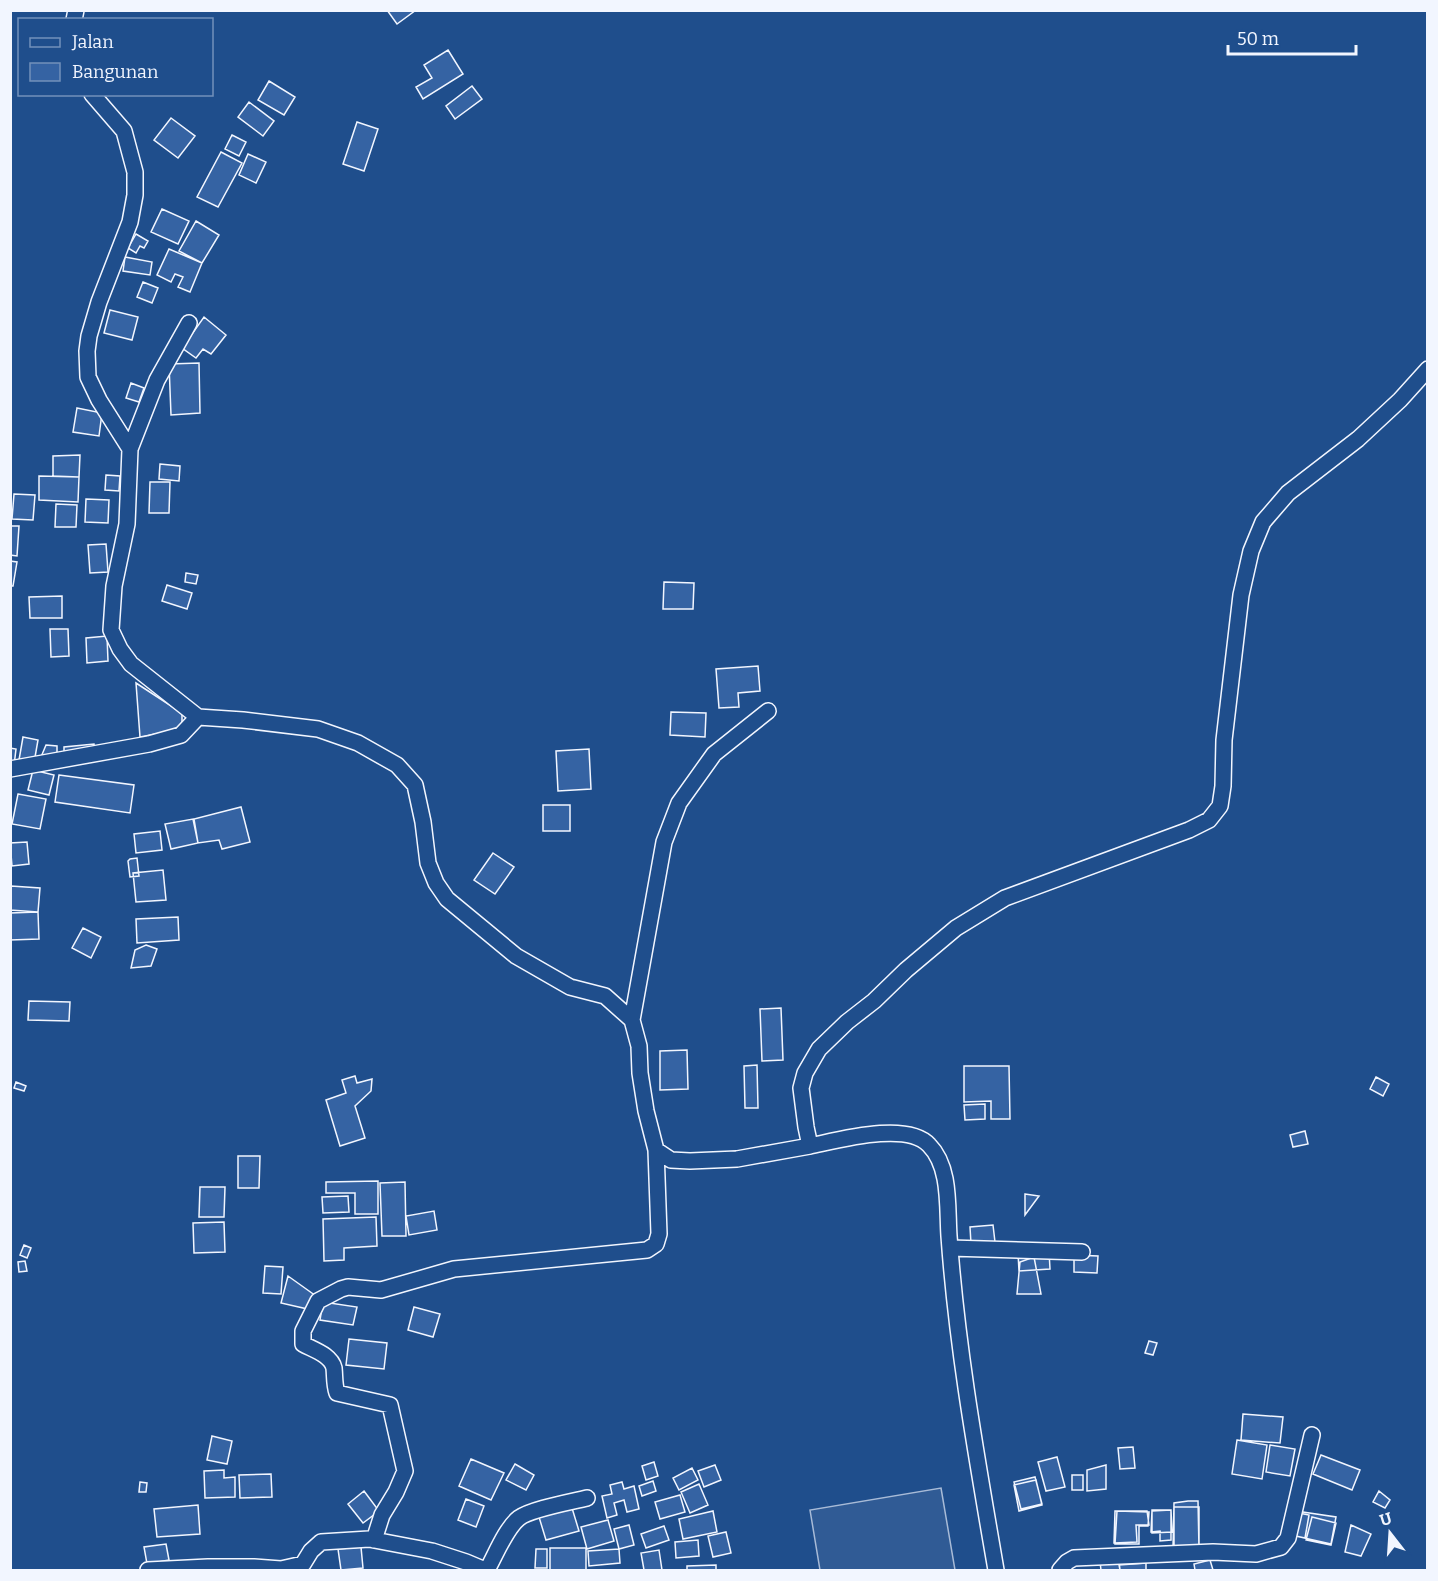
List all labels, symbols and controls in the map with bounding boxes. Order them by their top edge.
legend [18,18,213,96]
scale bar [1228,18,1356,56]
text: 50 m [1237,28,1279,50]
text: Jalan [71,31,114,53]
text: Bangunan [72,61,159,83]
north arrow [1360,1503,1420,1563]
text: U [1377,1508,1394,1530]

